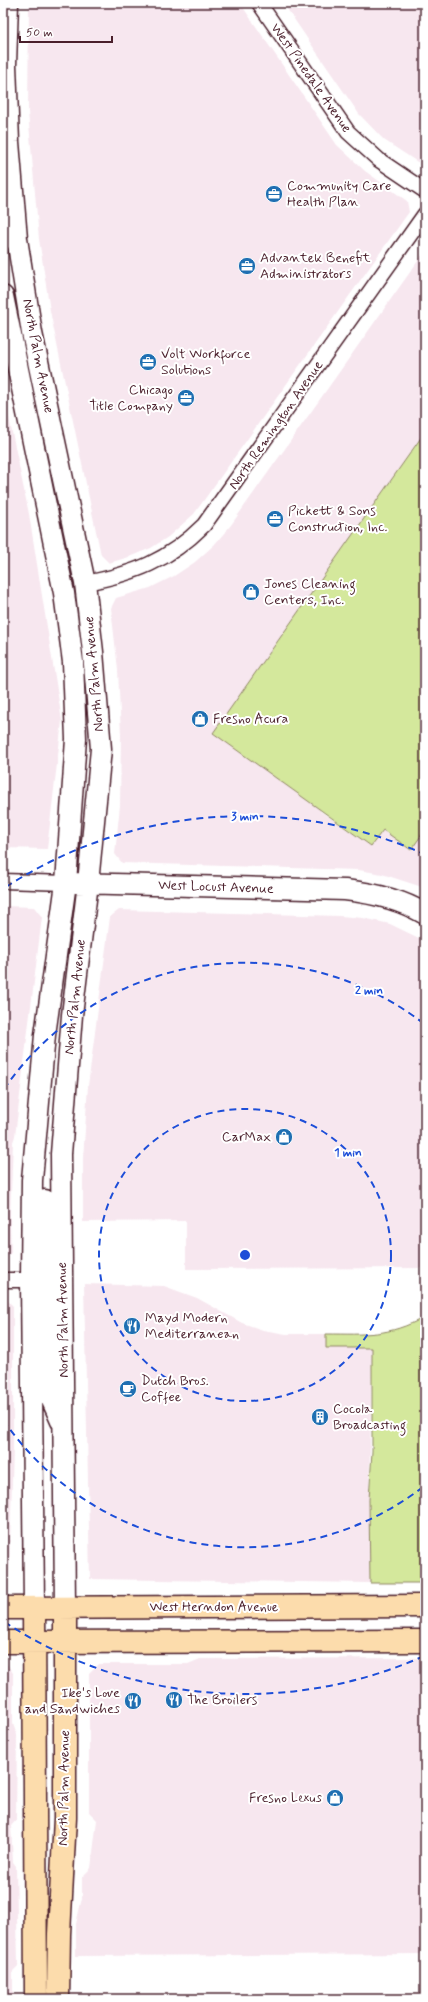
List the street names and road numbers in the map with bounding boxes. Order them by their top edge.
street label: West Pinedale Avenue [266,20,356,136]
street label: North Palm Avenue [18,297,58,415]
street label: North Remington Avenue [225,357,327,493]
street label: North Palm Avenue [80,615,108,733]
street label: West Locust Avenue [158,876,274,898]
street label: North Palm Avenue [60,938,90,1056]
street label: North Palm Avenue [53,1262,73,1378]
street label: West Herndon Avenue [150,1598,279,1616]
street label: North Palm Avenue [54,1730,74,1846]

